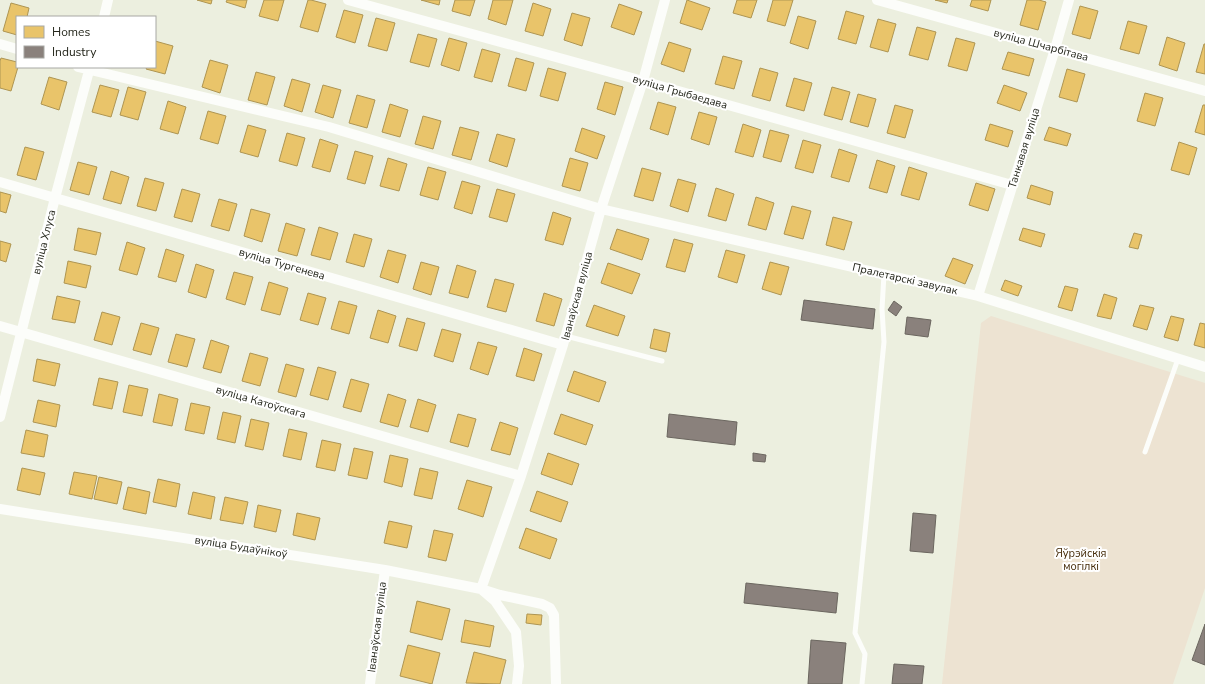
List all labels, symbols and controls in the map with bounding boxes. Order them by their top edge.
legend [16,16,156,68]
text: Homes [52,24,90,40]
street label: вуліца Шчарбітава [992,25,1090,65]
text: Industry [52,44,97,60]
street label: вуліца Грыбаедава [631,71,729,113]
street label: Танкавая вуліца [1005,106,1043,190]
street label: вуліца Хлуса [29,208,59,276]
street label: вуліца Тургенева [237,245,327,283]
street label: Іванаўская вуліца [558,250,596,342]
street label: Пралетарскі завулак [851,260,959,298]
street label: вуліца Катоўскага [214,382,308,422]
street label: вуліца Будаўнікоў [194,532,289,562]
park label: Яўрэйскія могілкі [1055,546,1107,574]
street label: Іванаўская вуліца [364,581,390,673]

